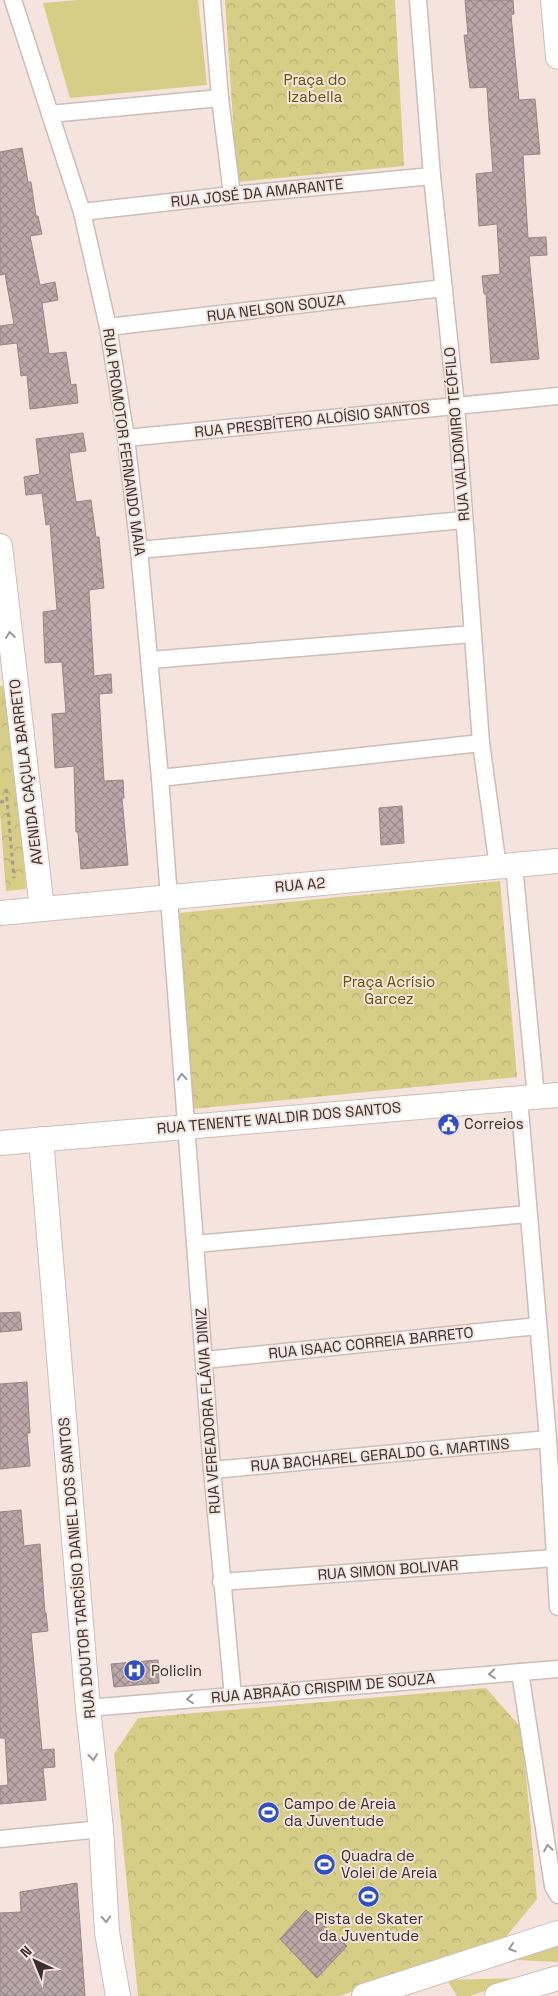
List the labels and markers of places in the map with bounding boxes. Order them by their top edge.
public building icon: Correios [436,1112,460,1136]
place label: Correios [464,1114,524,1133]
hospital icon: Policlin [123,1659,147,1683]
place label: Policlin [151,1661,202,1680]
place label: Campo de Areia da Juventude [284,1794,397,1830]
sports icon: Campo de Areia da Juventude [256,1801,280,1825]
place label: Quadra de Volei de Areia [341,1846,438,1882]
sports icon: Quadra de Volei de Areia [313,1853,337,1877]
sports icon: Pista de Skater da Juventude [357,1884,381,1908]
place label: Pista de Skater da Juventude [315,1909,424,1945]

